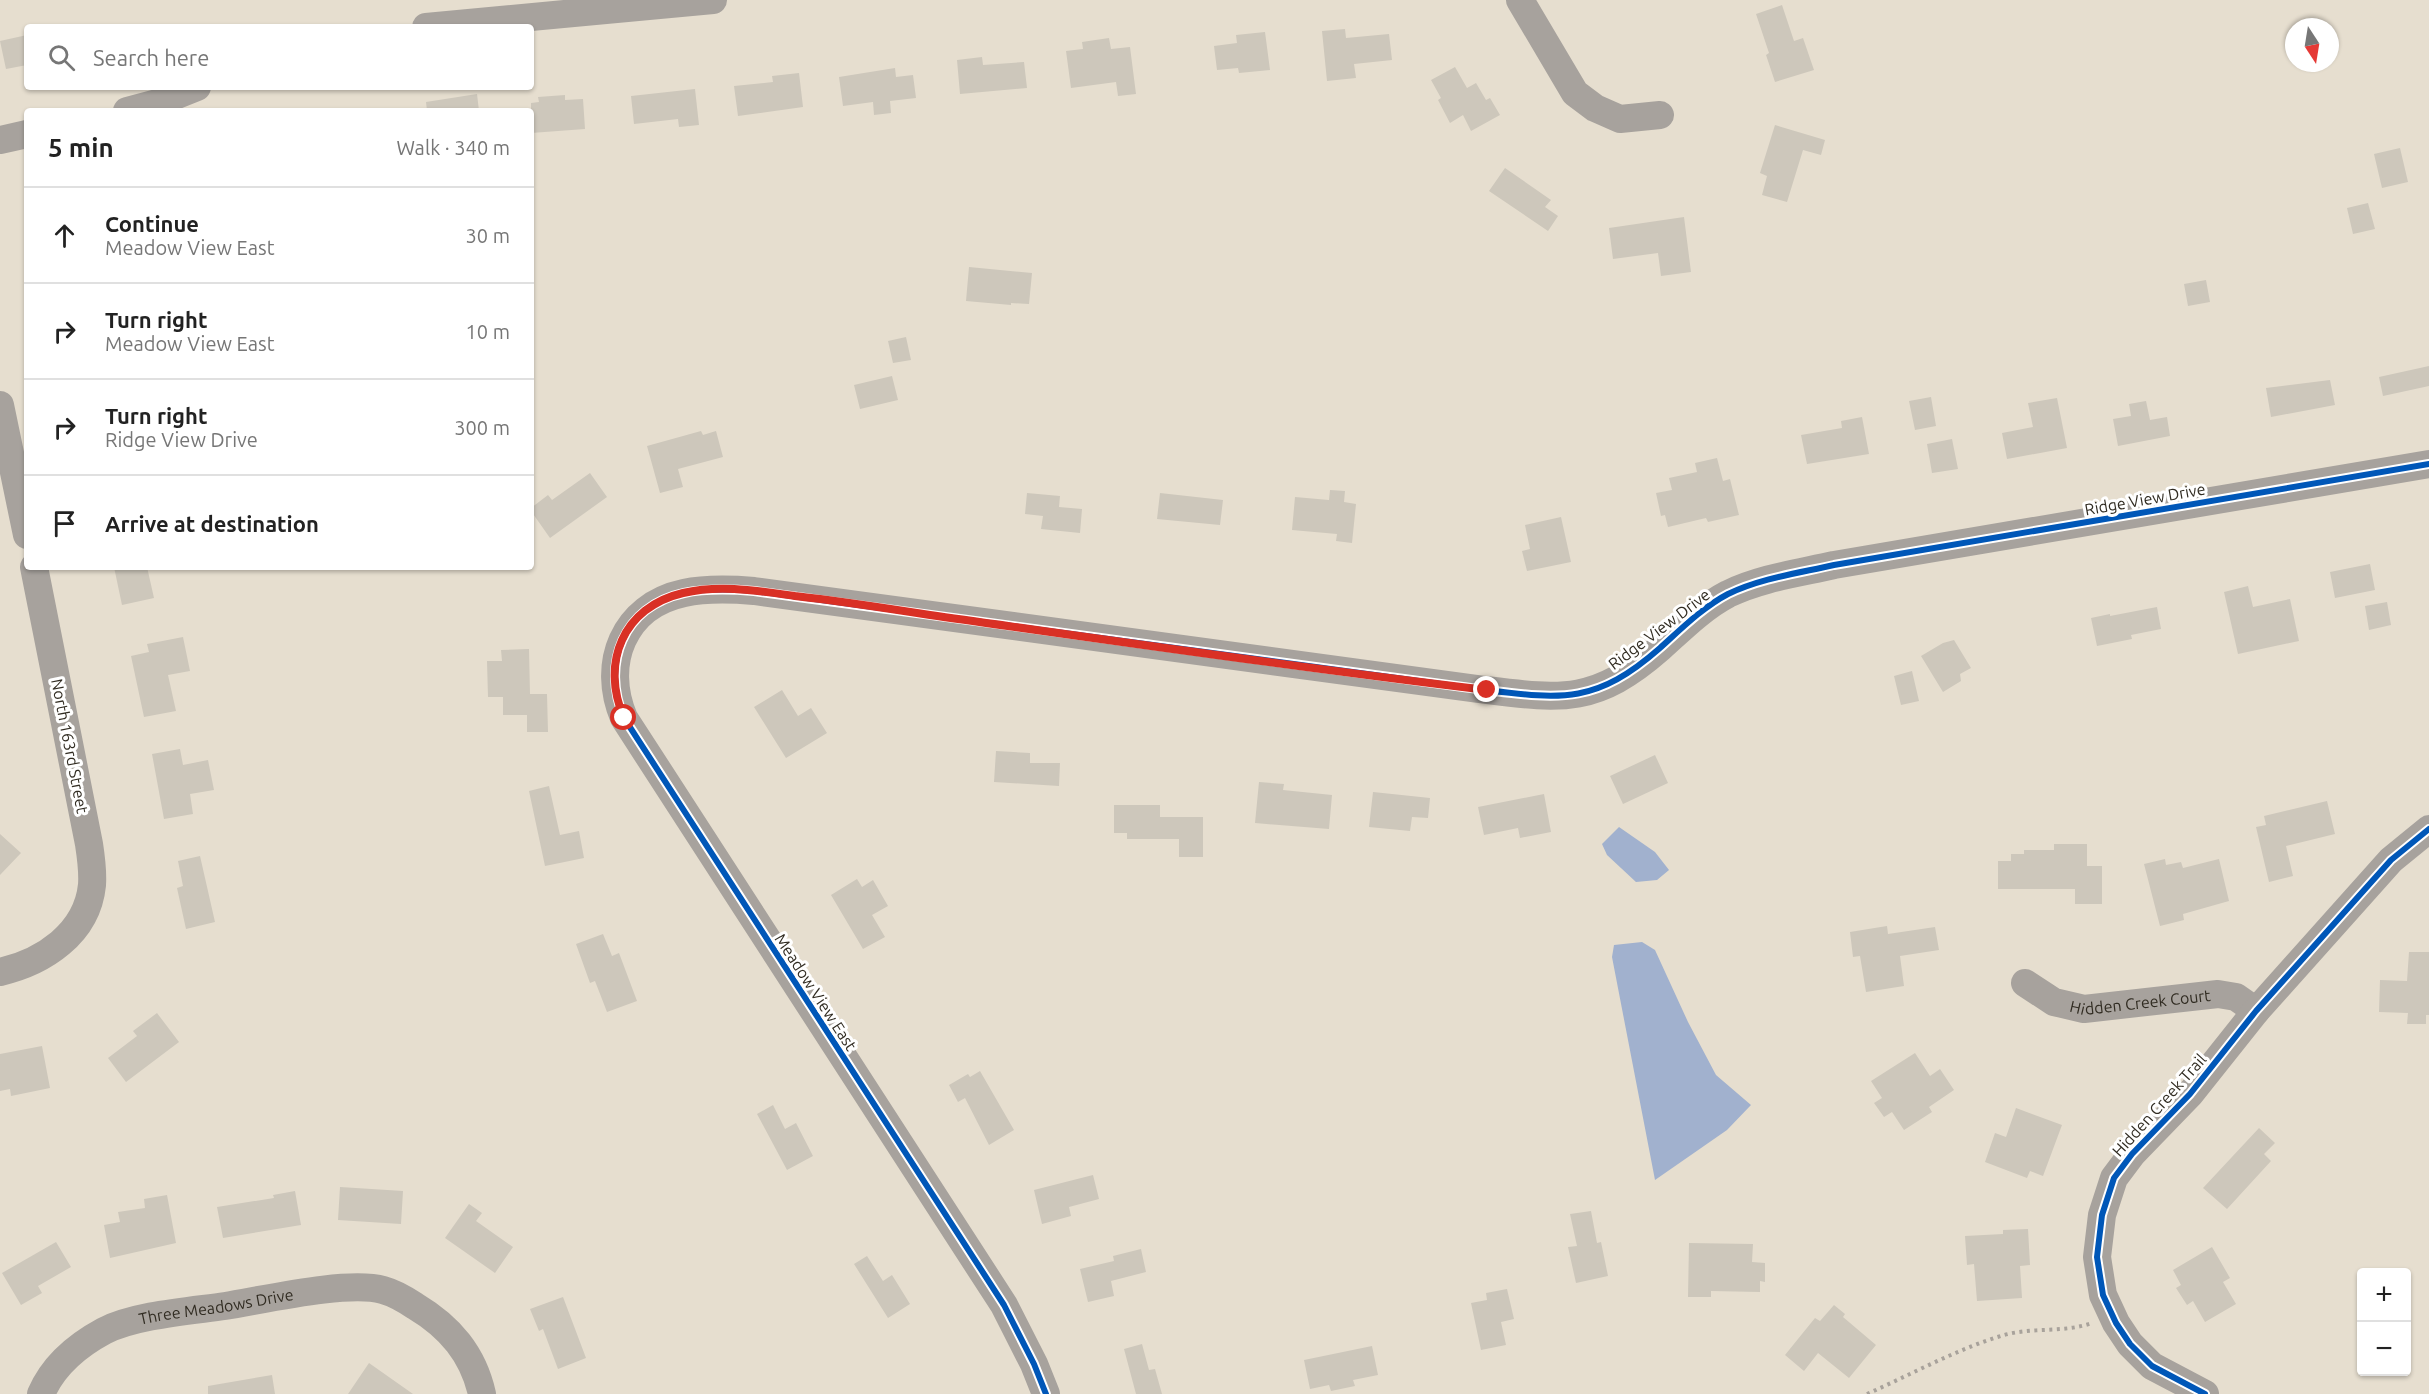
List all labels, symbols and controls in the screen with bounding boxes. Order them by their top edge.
north arrow [2285,18,2339,72]
search box [24,24,534,90]
icon: search [45,41,78,74]
text: Search here [93,45,209,70]
text: 5 min [48,133,114,162]
text: Walk · 340 m [397,136,510,159]
text: Continue [105,211,199,236]
icon: ahead [48,219,81,252]
text: 30 m [466,224,510,247]
text: Meadow View East [105,236,275,259]
text: Turn right [105,307,207,332]
icon: right [48,315,81,348]
text: 10 m [466,320,510,343]
text: Meadow View East [105,332,275,355]
text: Turn right [105,403,207,428]
icon: right [48,411,81,444]
text: 300 m [454,416,510,439]
text: Ridge View Drive [105,428,258,451]
street label: Ridge View Drive [2083,480,2207,518]
icon: arrive [48,507,81,540]
text: Arrive at destination [105,511,319,536]
street label: Ridge View Drive [1605,585,1713,673]
route end [1473,676,1499,702]
street label: North 163rd Street [48,677,92,816]
route start [610,704,636,730]
street label: Meadow View East [772,930,861,1054]
street label: Hidden Creek Court [2068,986,2212,1018]
street label: Hidden Creek Trail [2108,1050,2210,1160]
map controls [2357,1268,2411,1376]
button: + [2357,1268,2411,1322]
street label: Three Meadows Drive [137,1285,295,1328]
button: − [2357,1322,2411,1376]

